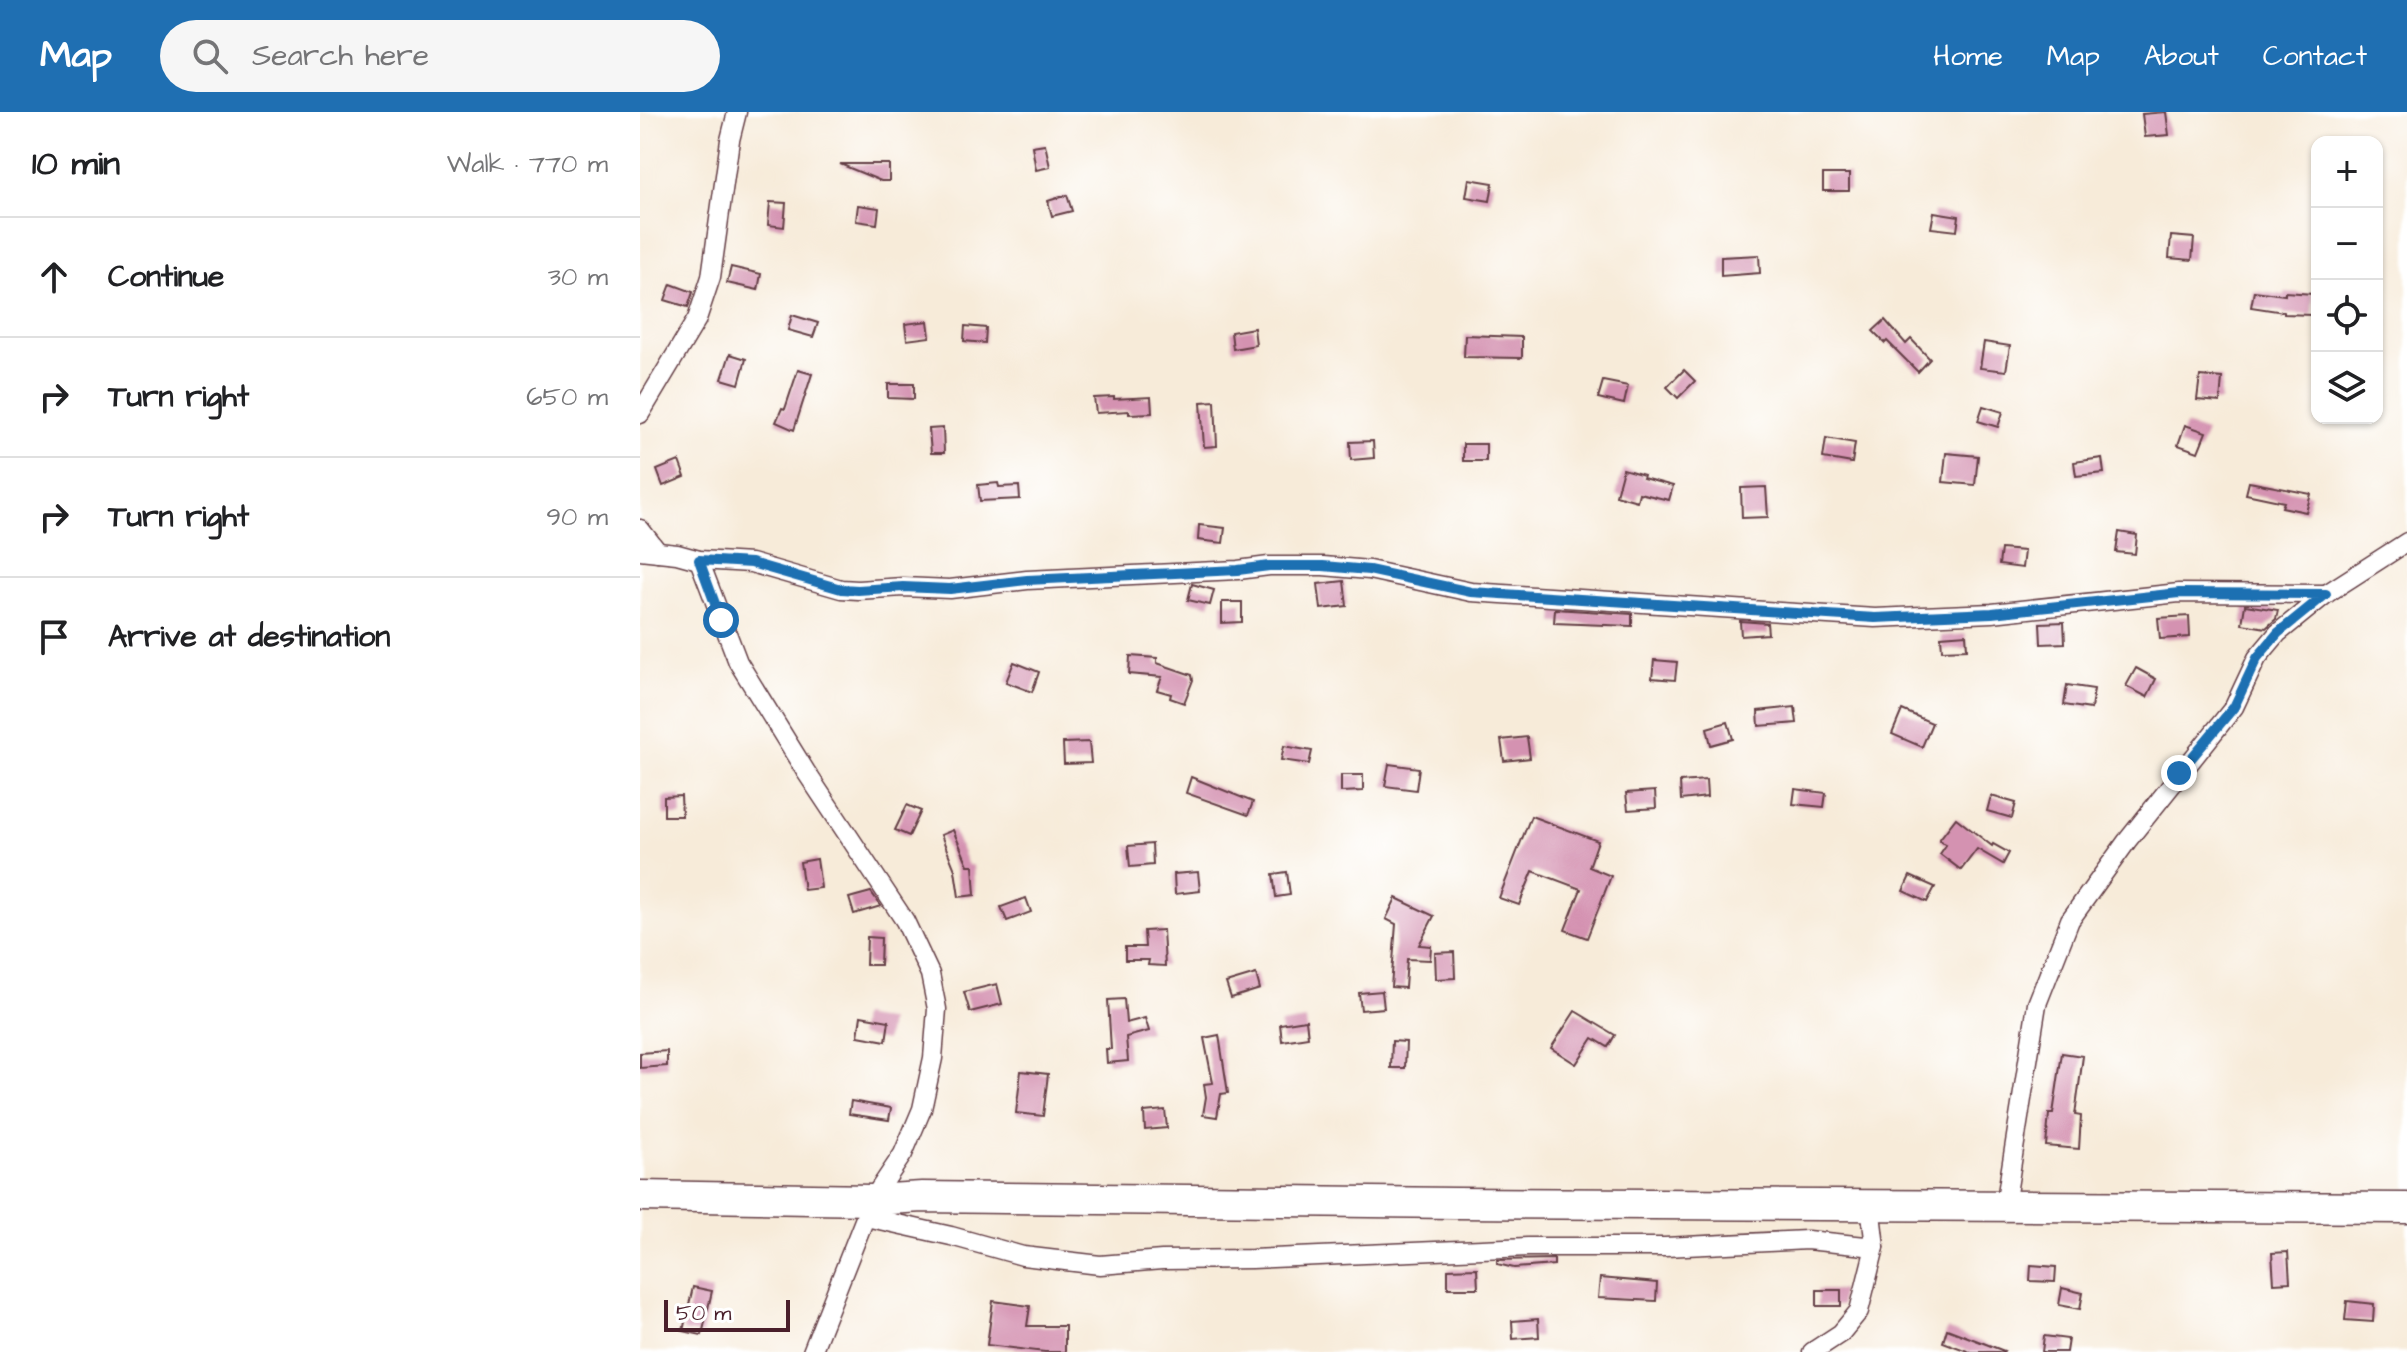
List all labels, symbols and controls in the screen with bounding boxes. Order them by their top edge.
search box [160,20,720,92]
text: Map [40,30,112,82]
icon: search [188,34,232,78]
text: Search here [252,35,429,77]
text: Home [1933,37,2003,76]
text: Map [2047,37,2100,76]
text: About [2144,37,2219,76]
text: Contact [2263,37,2367,76]
map controls [2311,136,2383,424]
button: + [2311,136,2383,208]
text: 10 min [32,140,120,188]
text: Walk · 770 m [447,146,608,182]
button: − [2311,208,2383,280]
icon: ahead [32,255,76,299]
text: Continue [108,256,224,298]
text: 30 m [548,259,608,295]
button: locate [2311,280,2383,352]
button: layers [2311,352,2383,424]
icon: right [32,375,76,419]
text: Turn right [108,376,249,418]
text: 650 m [526,379,608,415]
icon: right [32,495,76,539]
text: Turn right [108,496,249,538]
text: 90 m [546,499,608,535]
route start [703,602,739,638]
icon: arrive [32,615,76,659]
text: Arrive at destination [108,616,390,658]
route end [2161,755,2197,791]
scale bar [664,1296,790,1332]
text: 50 m [676,1298,731,1329]

